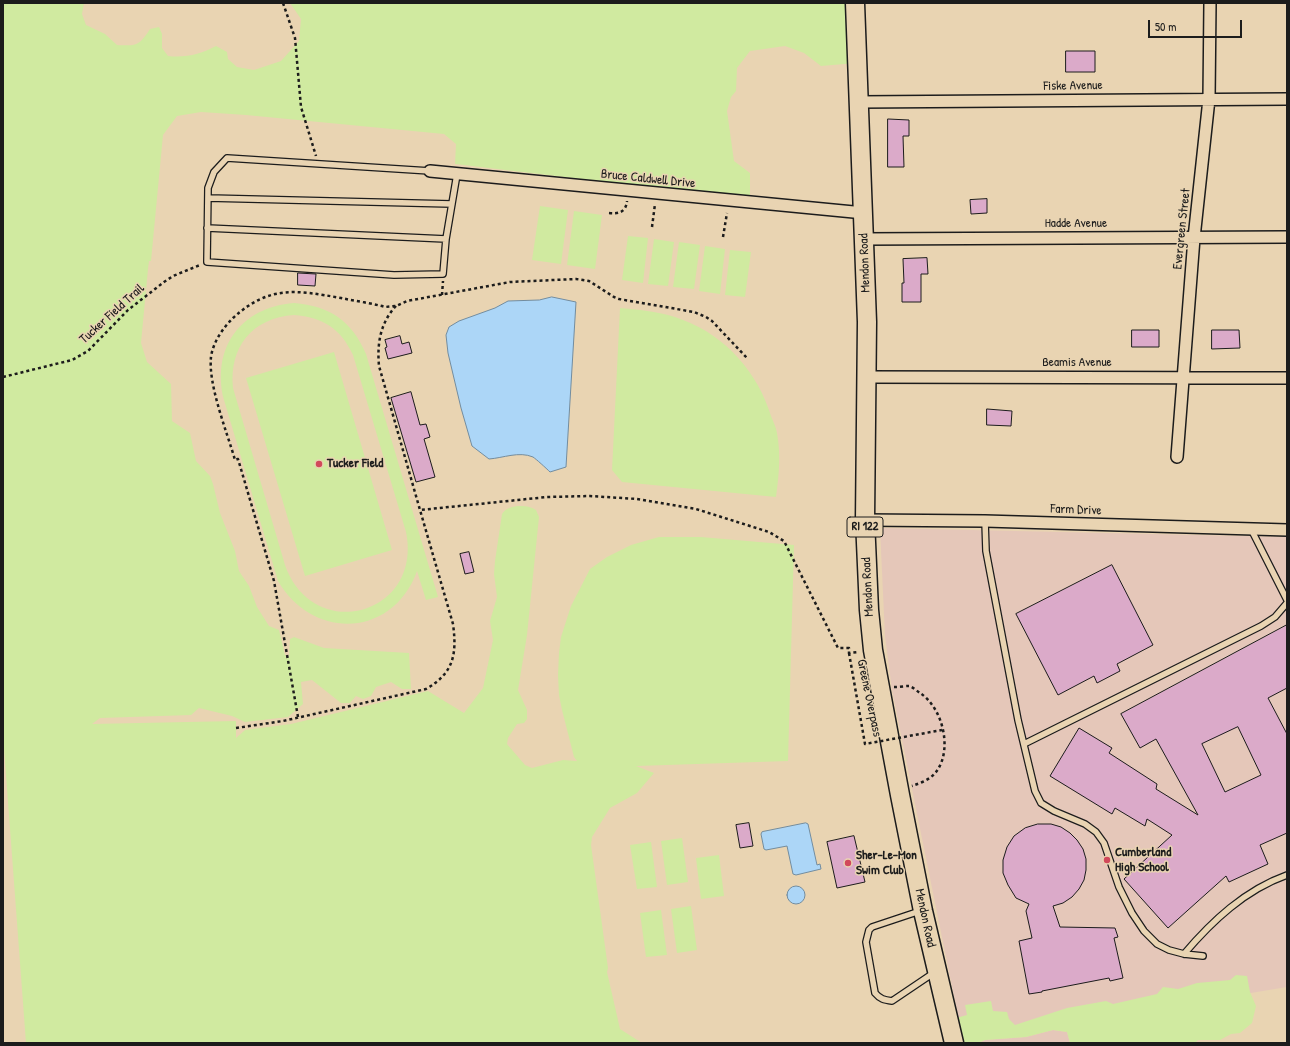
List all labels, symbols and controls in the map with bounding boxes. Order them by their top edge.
scale bar [1150,12,1244,38]
text: 50 m [1155,18,1176,35]
street label: Fiske Avenue [1043,78,1103,94]
street label: Bruce Caldwell Drive [600,166,696,192]
street label: Evergreen Street [1170,188,1194,270]
street label: Hadde Avenue [1045,216,1107,232]
street label: Mendon Road [856,233,874,293]
street label: Tucker Field Trail [76,281,148,347]
street label: Beamis Avenue [1042,355,1112,371]
place label: Tucker Field [327,456,383,472]
marker: Tucker Field [314,459,324,469]
street label: Farm Drive [1050,501,1102,519]
road number: RI 122 [847,517,883,537]
street label: Mendon Road [859,557,877,617]
street label: Greene Overpass [853,658,885,738]
place label: Cumberland High School [1115,845,1171,876]
place label: Sher-Le-Mon Swim Club [856,848,917,879]
marker: Cumberland High School [1102,855,1112,865]
marker: Sher-Le-Mon Swim Club [843,858,853,868]
street label: Mendon Road [911,887,939,949]

